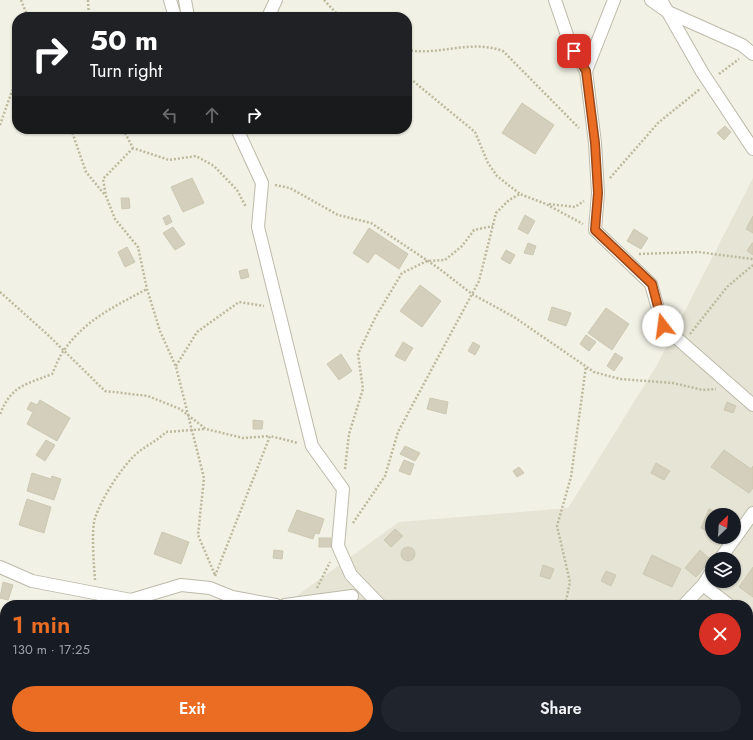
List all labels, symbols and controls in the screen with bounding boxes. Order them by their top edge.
text: 50 m [90,20,158,61]
icon: right [24,28,76,80]
pin [557,34,591,68]
icon: arrive [563,40,585,62]
text: Turn right [90,58,162,84]
icon: left [159,104,181,126]
icon: ahead [201,104,223,126]
icon: right [243,104,265,126]
position arrow [642,305,684,347]
north arrow [705,508,741,544]
map controls [705,508,741,588]
button: layers [705,552,741,588]
text: 1 min [12,607,70,642]
button: close [699,613,741,655]
text: 130 m · 17:25 [12,640,90,659]
button: Exit [12,686,373,732]
button: Share [381,686,741,732]

